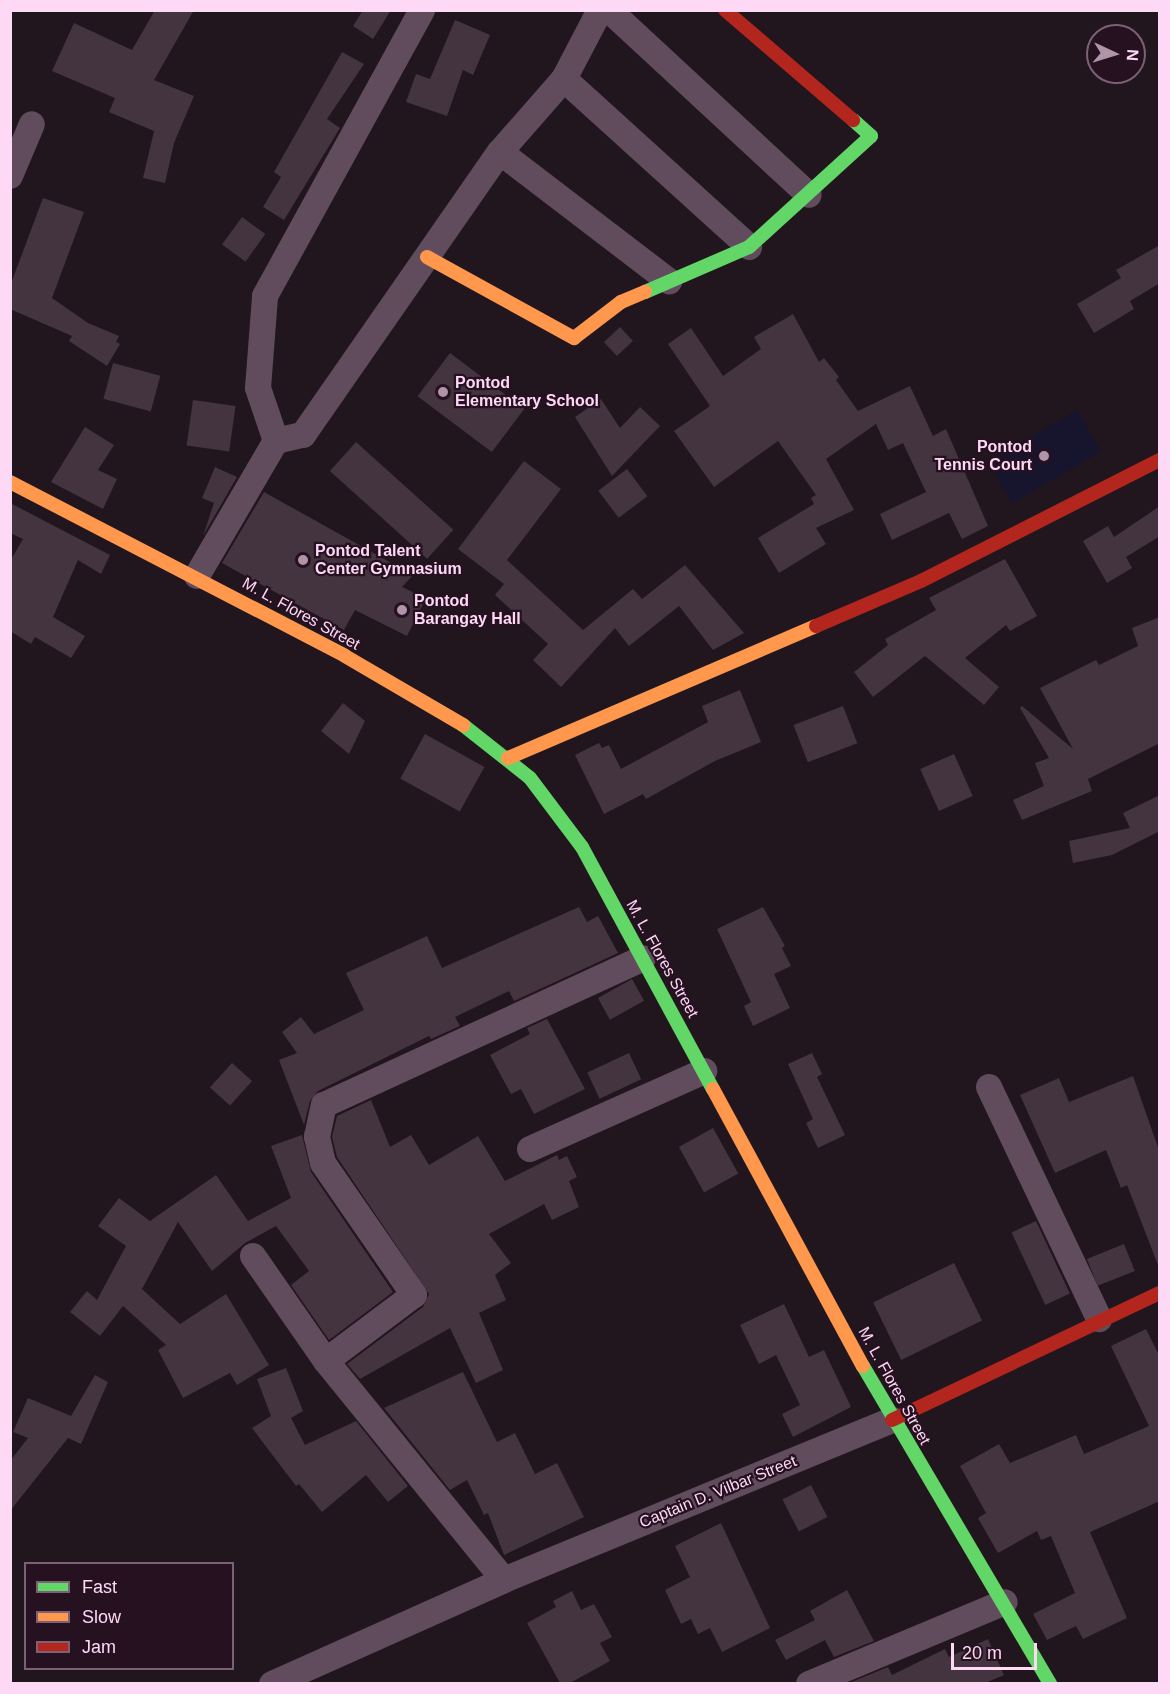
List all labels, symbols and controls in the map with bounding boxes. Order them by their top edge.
north arrow [1086,24,1146,84]
text: N [1124,49,1141,62]
place label: Pontod Elementary School [455,373,599,411]
marker: Pontod Elementary School [436,385,450,399]
place label: Pontod Tennis Court [935,437,1032,475]
marker: Pontod Tennis Court [1037,449,1051,463]
place label: Pontod Talent Center Gymnasium [315,541,462,579]
marker: Pontod Talent Center Gymnasium [296,553,310,567]
street label: M. L. Flores Street [239,574,363,654]
place label: Pontod Barangay Hall [414,591,521,629]
marker: Pontod Barangay Hall [395,603,409,617]
street label: M. L. Flores Street [622,897,702,1021]
street label: M. L. Flores Street [854,1324,934,1448]
street label: Captain D. Vilbar Street [637,1452,799,1532]
legend [24,1562,234,1670]
text: Fast [82,1577,117,1597]
text: Slow [82,1607,121,1627]
scale bar [954,1631,1040,1669]
text: Jam [82,1637,116,1657]
text: 20 m [962,1643,1002,1663]

